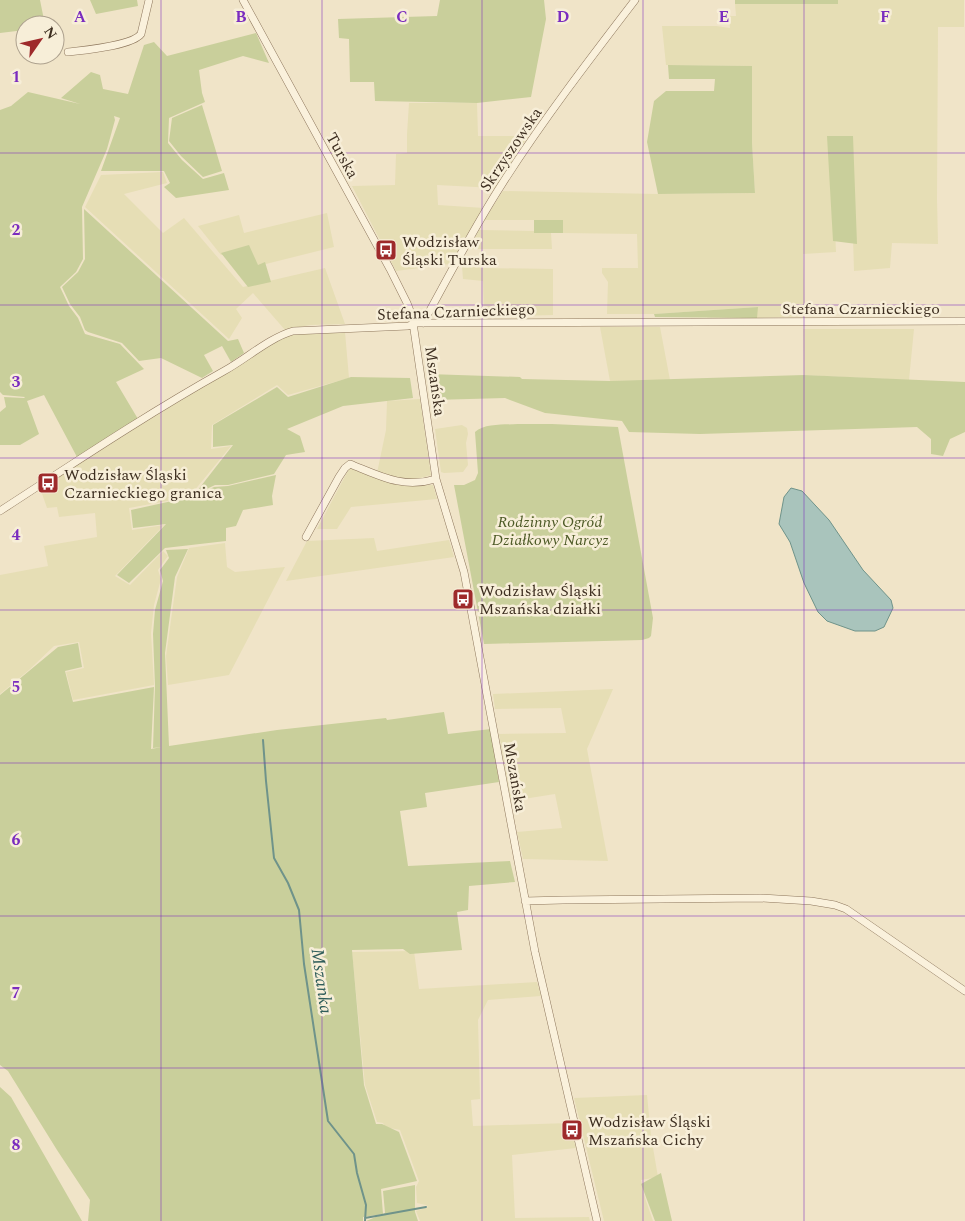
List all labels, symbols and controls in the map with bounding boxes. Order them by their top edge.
text: A [74,5,87,29]
text: B [235,5,247,29]
text: C [396,5,408,29]
text: D [557,5,570,29]
text: E [719,5,729,29]
text: F [880,5,890,29]
north arrow [15,15,65,65]
text: N [38,22,62,44]
text: 1 [12,65,20,89]
street label: Skrzyszowska [474,102,548,197]
street label: Turska [320,128,365,183]
text: 2 [12,218,21,242]
place label: Wodzisław Śląski Turska [402,230,497,272]
bus stop icon: Wodzisław Śląski Turska [374,238,398,262]
street label: Stefana Czarnieckiego [377,297,535,327]
street label: Stefana Czarnieckiego [782,297,940,321]
street label: Mszańska [418,345,452,418]
text: 3 [12,370,21,394]
place label: Wodzisław Śląski Czarnieckiego granica [64,463,222,505]
bus stop icon: Wodzisław Śląski Czarnieckiego granica [36,471,60,495]
park label: Rodzinny Ogród Działkowy Narcyz [491,510,609,552]
text: 4 [12,523,21,547]
place label: Wodzisław Śląski Mszańska działki [479,579,602,621]
bus stop icon: Wodzisław Śląski Mszańska działki [451,587,475,611]
text: 5 [12,675,20,699]
street label: Mszańska [497,740,533,814]
text: 6 [12,828,21,852]
water label: Mszanka [304,947,339,1016]
text: 7 [12,981,21,1005]
place label: Wodzisław Śląski Mszańska Cichy [588,1110,711,1152]
bus stop icon: Wodzisław Śląski Mszańska Cichy [560,1118,584,1142]
text: 8 [12,1133,21,1157]

